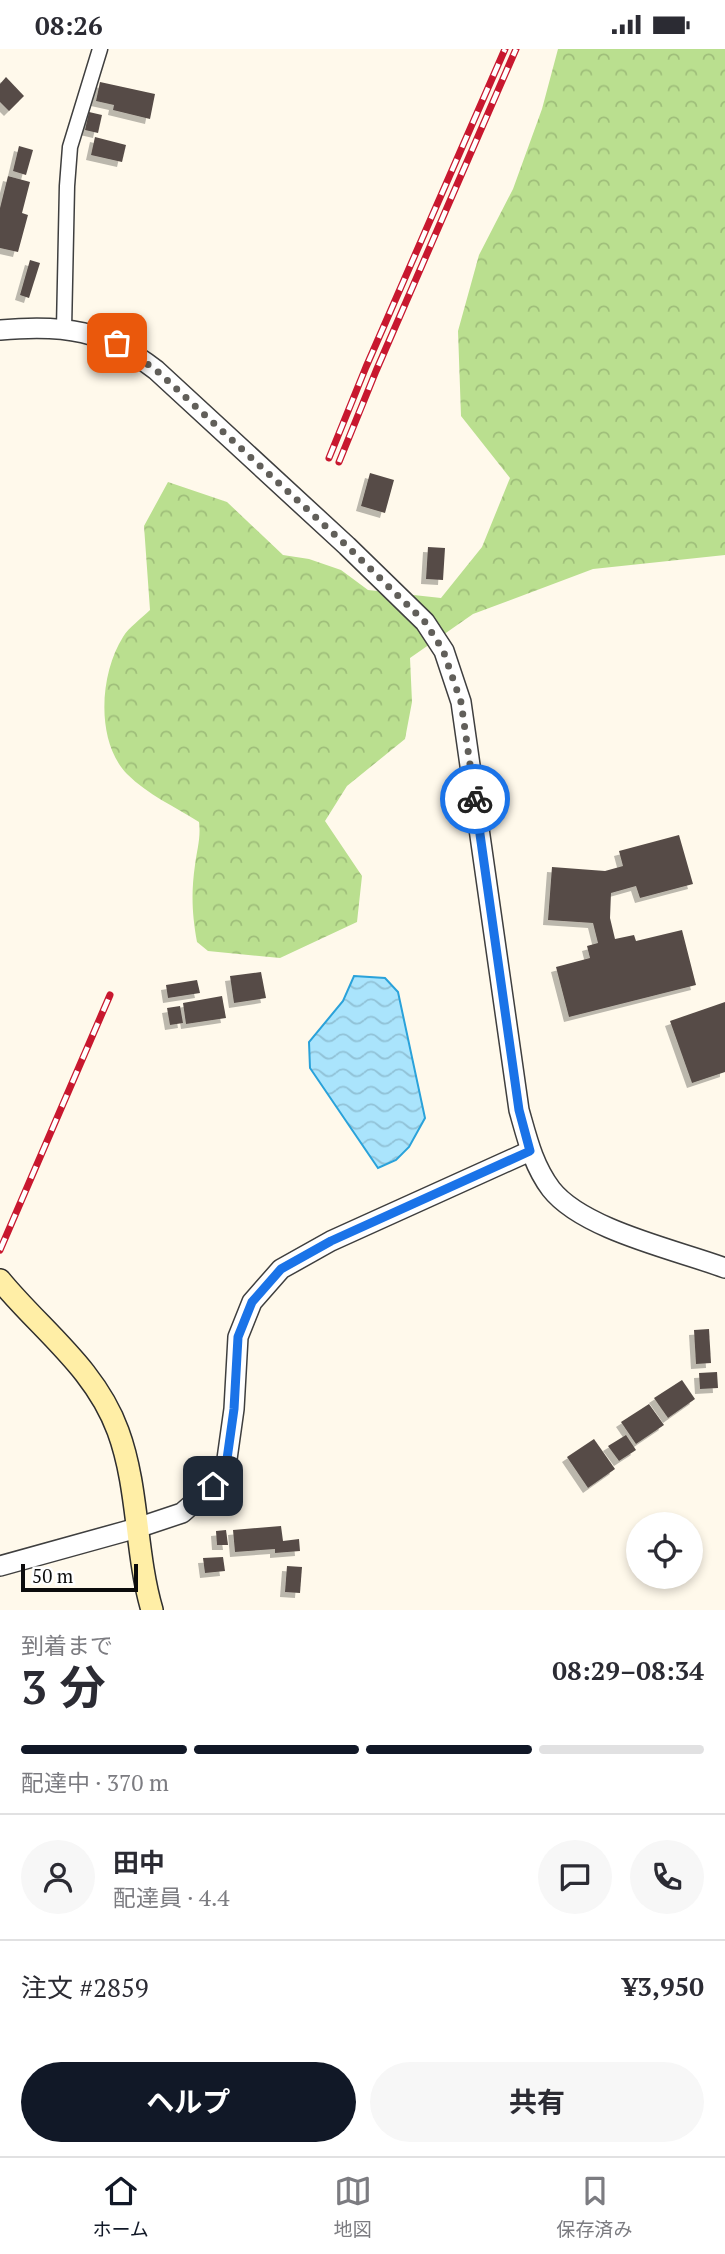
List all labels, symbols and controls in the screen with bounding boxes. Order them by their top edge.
text: 08:26 [35,8,103,42]
pin [87,313,147,373]
icon: bag [98,324,136,362]
courier [440,764,510,834]
icon: bike [456,780,494,818]
pin [183,1456,243,1516]
icon: home [194,1467,232,1505]
map controls [626,1512,703,1589]
button: locate [626,1512,703,1589]
scale bar [21,1561,138,1593]
text: 50 m [32,1563,73,1588]
text: 到着まで [21,1630,113,1661]
text: 08:29–08:34 [552,1653,704,1687]
text: 3 分 [21,1656,105,1717]
text: 配達中 · 370 m [21,1767,169,1798]
button: person [21,1840,95,1914]
button: chat [538,1840,612,1914]
button: phone [630,1840,704,1914]
text: 田中 [113,1845,165,1879]
text: 配達員 · 4.4 [113,1882,230,1913]
text: ¥3,950 [623,1969,704,2003]
text: 注文 #2859 [21,1970,149,2004]
button: ヘルプ [21,2062,356,2142]
button: 共有 [370,2062,704,2142]
tab: ホーム [92,2172,149,2241]
tab: 地図 [334,2172,372,2241]
tab: 保存済み [557,2172,633,2241]

